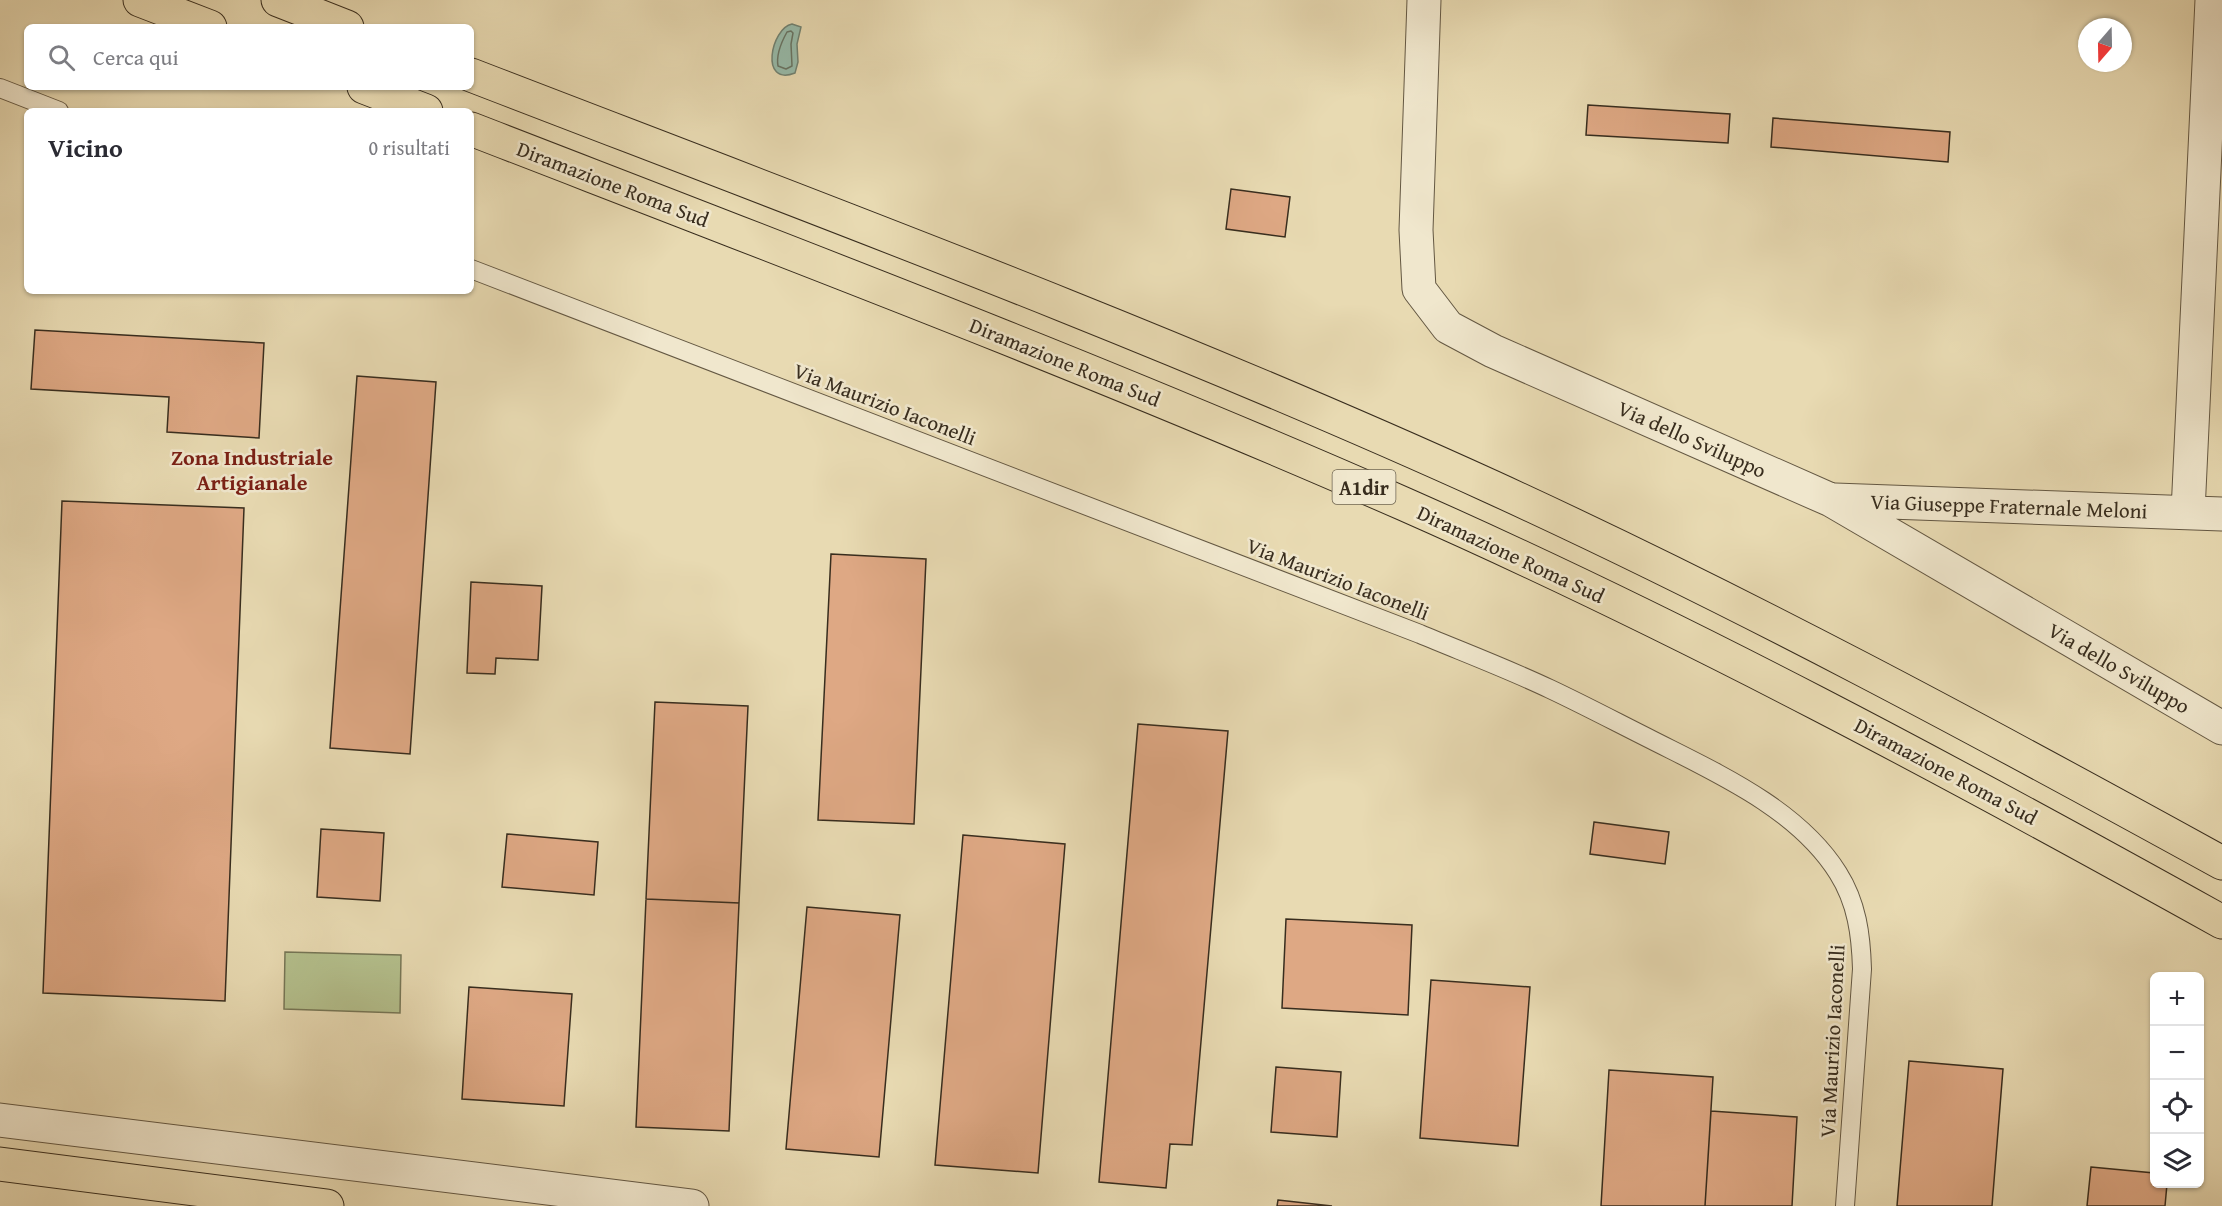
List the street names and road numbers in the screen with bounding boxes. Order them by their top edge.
street label: Diramazione Roma Sud [512,133,714,235]
street label: Diramazione Roma Sud [965,310,1166,415]
street label: Via Maurizio Iaconelli [789,355,981,453]
street label: Via dello Sviluppo [1613,392,1771,486]
road number: A1dir [1332,470,1396,504]
street label: Via Giuseppe Fraternale Meloni [1870,486,2148,526]
street label: Diramazione Roma Sud [1412,497,1610,611]
street label: Via Maurizio Iaconelli [1242,530,1434,628]
street label: Via dello Sviluppo [2042,615,2196,721]
street label: Diramazione Roma Sud [1849,710,2044,833]
street label: Via Maurizio Iaconelli [1811,944,1853,1138]

